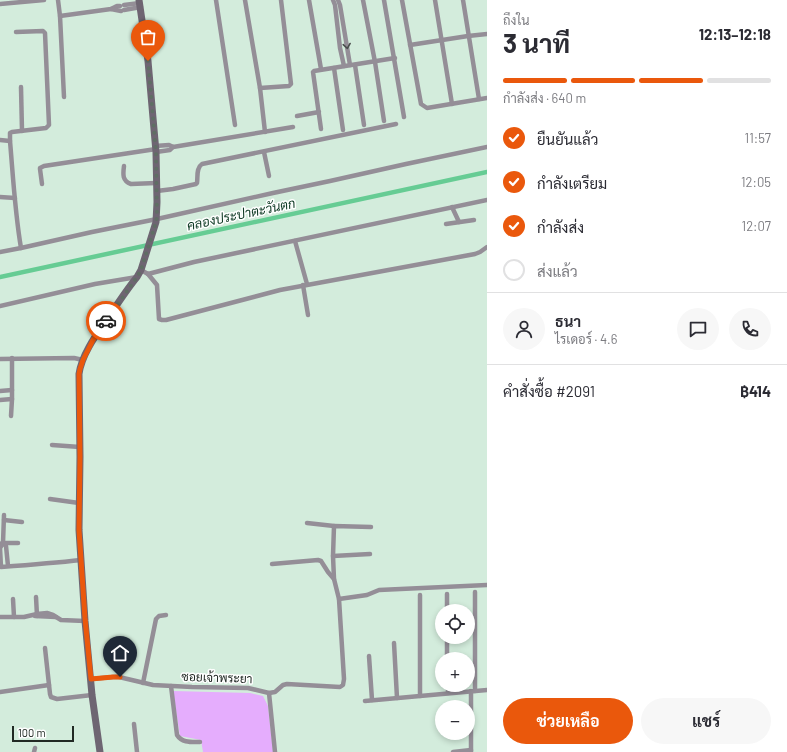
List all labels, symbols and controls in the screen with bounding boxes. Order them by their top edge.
text: ถึงใน [503,12,530,28]
pin [131,20,165,61]
text: 12:13–12:18 [699,25,771,43]
icon: bag [137,26,159,48]
text: 3 นาที [503,27,570,58]
one-way arrow [342,43,351,49]
text: กำลังส่ง · 640 m [503,90,586,106]
icon: check [503,127,525,149]
text: ยืนยันแล้ว [537,130,598,148]
text: 11:57 [745,130,771,146]
icon: check [503,171,525,193]
text: กำลังเตรียม [537,174,607,192]
text: 12:05 [741,174,771,190]
water label: คลองประปาตะวันตก [185,195,297,233]
icon: check [503,215,525,237]
text: กำลังส่ง [537,218,584,236]
text: 12:07 [742,218,771,234]
text: ส่งแล้ว [537,262,578,280]
courier [86,301,126,341]
button: person [503,308,545,350]
button: chat [677,308,719,350]
button: phone [729,308,771,350]
icon: car [95,310,117,332]
text: ธนา [555,312,581,330]
text: ไรเดอร์ · 4.6 [555,331,617,347]
text: คำสั่งซื้อ #2091 [503,382,595,400]
text: ฿414 [740,382,771,400]
map controls [435,604,475,740]
button: locate [435,604,475,644]
pin [103,636,137,677]
icon: home [109,642,131,664]
button: + [435,652,475,692]
street label: ซอยเจ้าพระยา [181,669,253,685]
button: ช่วยเหลือ [503,698,633,744]
button: แชร์ [641,698,771,744]
button: − [435,700,475,740]
scale bar [12,724,74,743]
text: 100 m [18,726,46,739]

